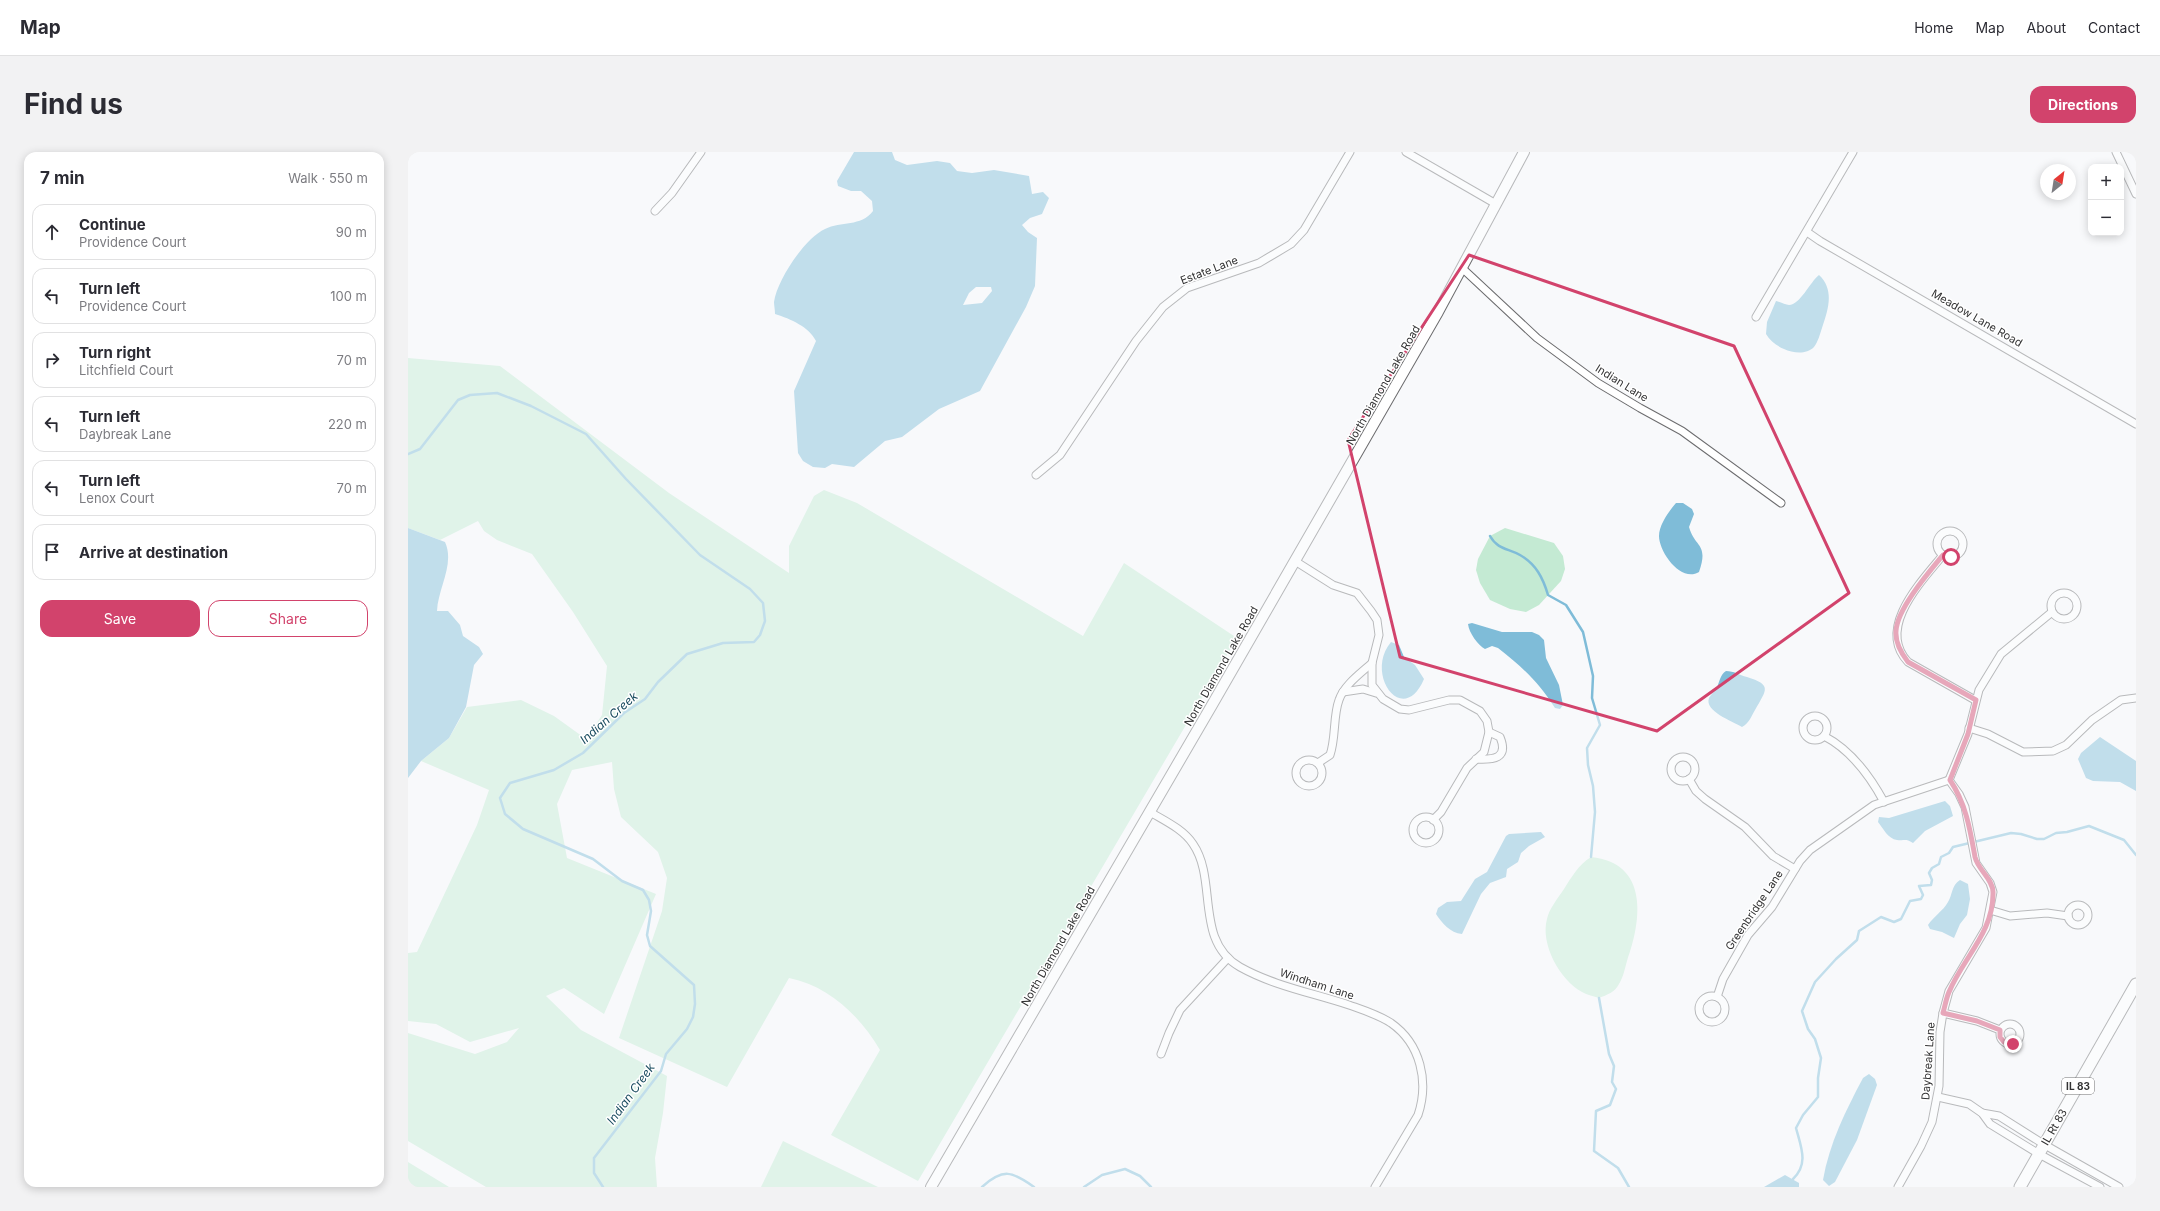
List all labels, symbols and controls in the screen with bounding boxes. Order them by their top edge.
text: Map [20,16,61,39]
text: Home [1914,19,1953,36]
text: Map [1975,19,2005,36]
text: About [2027,19,2066,36]
text: Contact [2088,19,2140,36]
button: Directions [2030,86,2136,123]
text: Find us [24,87,123,121]
north arrow [2040,164,2076,200]
map controls [2088,164,2124,236]
button: + [2088,164,2124,200]
text: 7 min [40,168,85,188]
text: Walk · 550 m [288,170,368,186]
button: − [2088,200,2124,236]
text: Continue [79,215,146,234]
icon: ahead [41,221,63,243]
text: 90 m [336,224,367,240]
text: Providence Court [79,234,186,250]
street label: Estate Lane [1178,253,1240,287]
text: Turn left [79,279,140,298]
icon: left [41,285,63,307]
street label: Meadow Lane Road [1929,286,2025,350]
text: 100 m [330,288,367,304]
text: Providence Court [79,298,186,314]
street label: North Diamond Lake Road [1343,323,1423,447]
text: Turn right [79,343,151,362]
icon: right [41,349,63,371]
text: 70 m [337,352,367,368]
street label: Indian Lane [1593,361,1651,405]
text: Litchfield Court [79,362,173,378]
text: Turn left [79,407,140,426]
icon: left [41,413,63,435]
text: 220 m [328,416,367,432]
text: Daybreak Lane [79,426,171,442]
text: Turn left [79,471,140,490]
icon: left [41,477,63,499]
text: 70 m [337,480,367,496]
text: Lenox Court [79,490,154,506]
icon: arrive [41,541,63,563]
text: Arrive at destination [79,543,228,562]
route start [1942,548,1960,566]
button: Save [40,600,200,637]
button: Share [208,600,368,637]
street label: North Diamond Lake Road [1181,604,1261,728]
water label: Indian Creek [577,688,641,747]
street label: Greenbridge Lane [1722,867,1786,953]
street label: North Diamond Lake Road [1018,884,1098,1008]
street label: Windham Lane [1278,965,1356,1003]
street label: Daybreak Lane [1918,1022,1938,1100]
route end [2004,1035,2022,1053]
water label: Indian Creek [603,1060,658,1127]
road number: IL 83 [2062,1078,2094,1094]
street label: IL Rt 83 [2038,1106,2070,1148]

